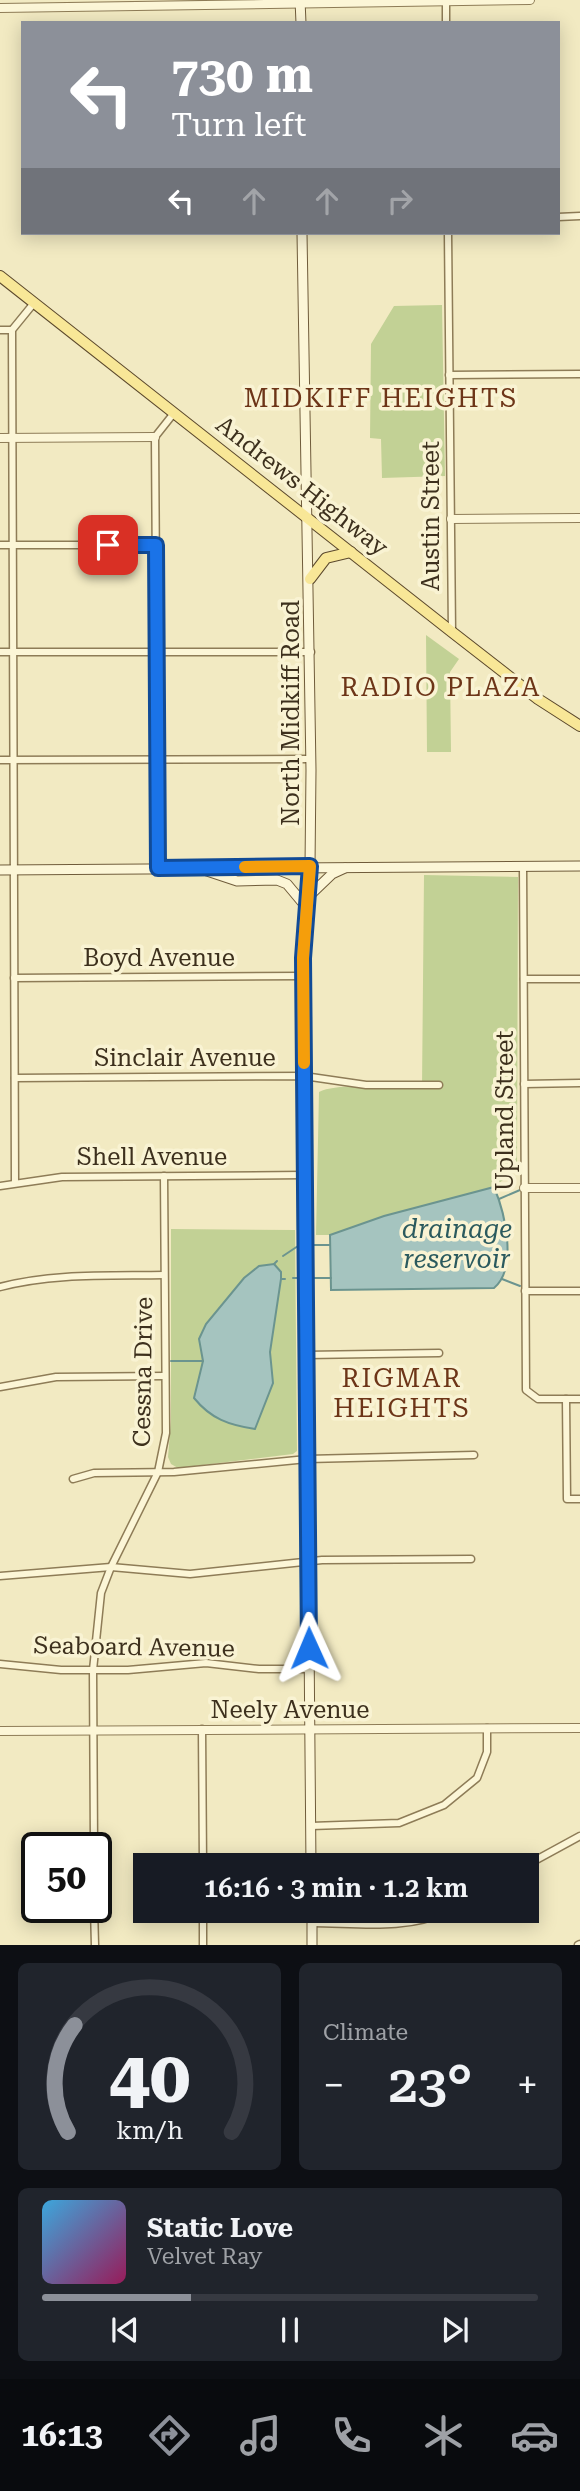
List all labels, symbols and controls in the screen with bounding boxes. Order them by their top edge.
text: 730 m [171,47,313,104]
icon: left [56,49,147,140]
text: Turn left [171,106,306,144]
icon: left [162,182,200,220]
icon: ahead [235,182,273,220]
icon: ahead [308,182,346,220]
icon: right [381,182,419,220]
district label: MIDKIFF HEIGHTS [244,383,518,413]
street label: Andrews Highway [211,410,394,562]
street label: Austin Street [417,441,445,591]
pin [78,515,138,575]
icon: arrive [89,526,127,564]
street label: North Midkiff Road [277,600,305,826]
district label: RADIO PLAZA [341,672,541,702]
street label: Boyd Avenue [83,944,235,972]
street label: Upland Street [491,1031,519,1191]
street label: Sinclair Avenue [94,1044,276,1072]
street label: Shell Avenue [77,1143,227,1171]
water label: drainage reservoir [402,1214,512,1274]
street label: Cessna Drive [128,1297,158,1447]
district label: RIGMAR HEIGHTS [333,1363,471,1423]
position arrow [272,1611,346,1685]
street label: Seaboard Avenue [33,1631,235,1663]
street label: Neely Avenue [211,1696,369,1724]
speed limit sign: 50 [21,1832,112,1923]
text: 16:16 · 3 min · 1.2 km [204,1873,468,1903]
text: Climate [323,2019,408,2046]
text: 40 [109,2036,190,2121]
text: 23° [389,2054,472,2115]
text: − [323,2063,344,2107]
text: + [517,2063,538,2107]
text: km/h [116,2116,183,2145]
text: Static Love [147,2213,293,2243]
text: Velvet Ray [147,2243,262,2270]
icon: previous [106,2311,144,2349]
icon: pause [271,2311,309,2349]
icon: next [436,2311,474,2349]
icon: directions [145,2411,194,2460]
icon: music [236,2411,285,2460]
icon: phone [327,2411,376,2460]
icon: climate [419,2411,468,2460]
icon: car [510,2411,559,2460]
text: 16:13 [21,2416,103,2454]

